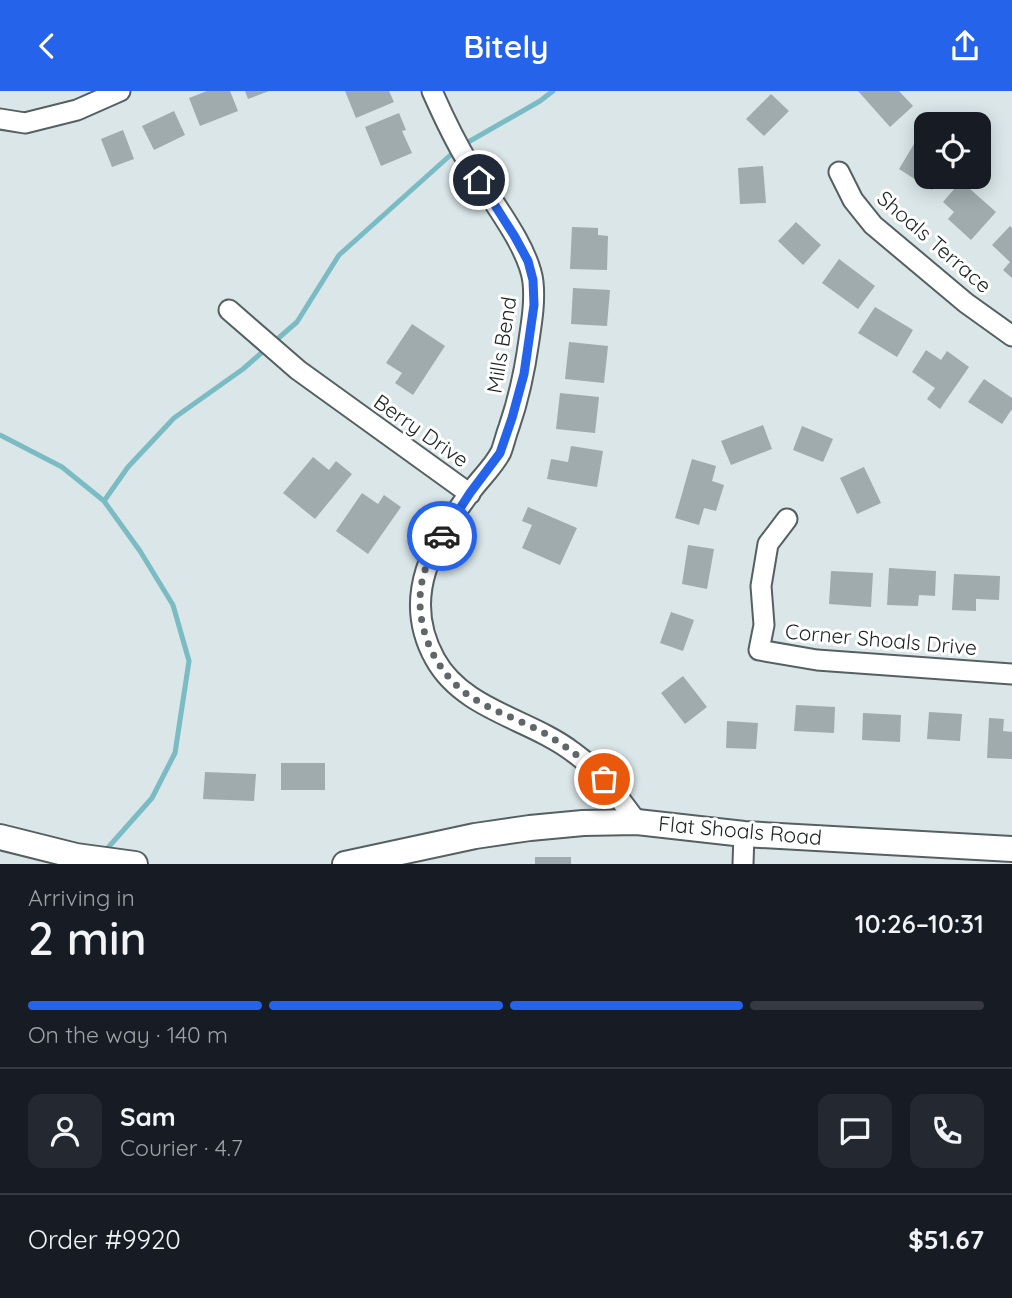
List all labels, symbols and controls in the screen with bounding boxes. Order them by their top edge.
text: Bitely [463,26,549,66]
icon: back [28,27,66,65]
icon: share [946,27,984,65]
map controls [914,112,991,189]
button: locate [914,112,991,189]
pin [449,150,509,210]
icon: home [460,161,498,199]
street label: Shoals Terrace [872,185,997,298]
street label: Mills Bend [481,295,521,395]
street label: Berry Drive [369,388,474,472]
courier [407,501,477,571]
icon: car [423,517,461,555]
street label: Corner Shoals Drive [784,618,978,660]
pin [574,749,634,809]
icon: bag [585,760,623,798]
street label: Flat Shoals Road [657,810,823,850]
text: Arriving in [28,883,135,912]
text: 10:26–10:31 [855,907,984,940]
text: 2 min [28,909,147,967]
text: On the way · 140 m [28,1020,228,1049]
button: person [28,1094,102,1168]
button: chat [818,1094,892,1168]
button: phone [910,1094,984,1168]
text: Sam [120,1100,176,1133]
text: Courier · 4.7 [120,1133,243,1162]
text: Order #9920 [28,1223,181,1256]
text: $51.67 [908,1223,984,1256]

